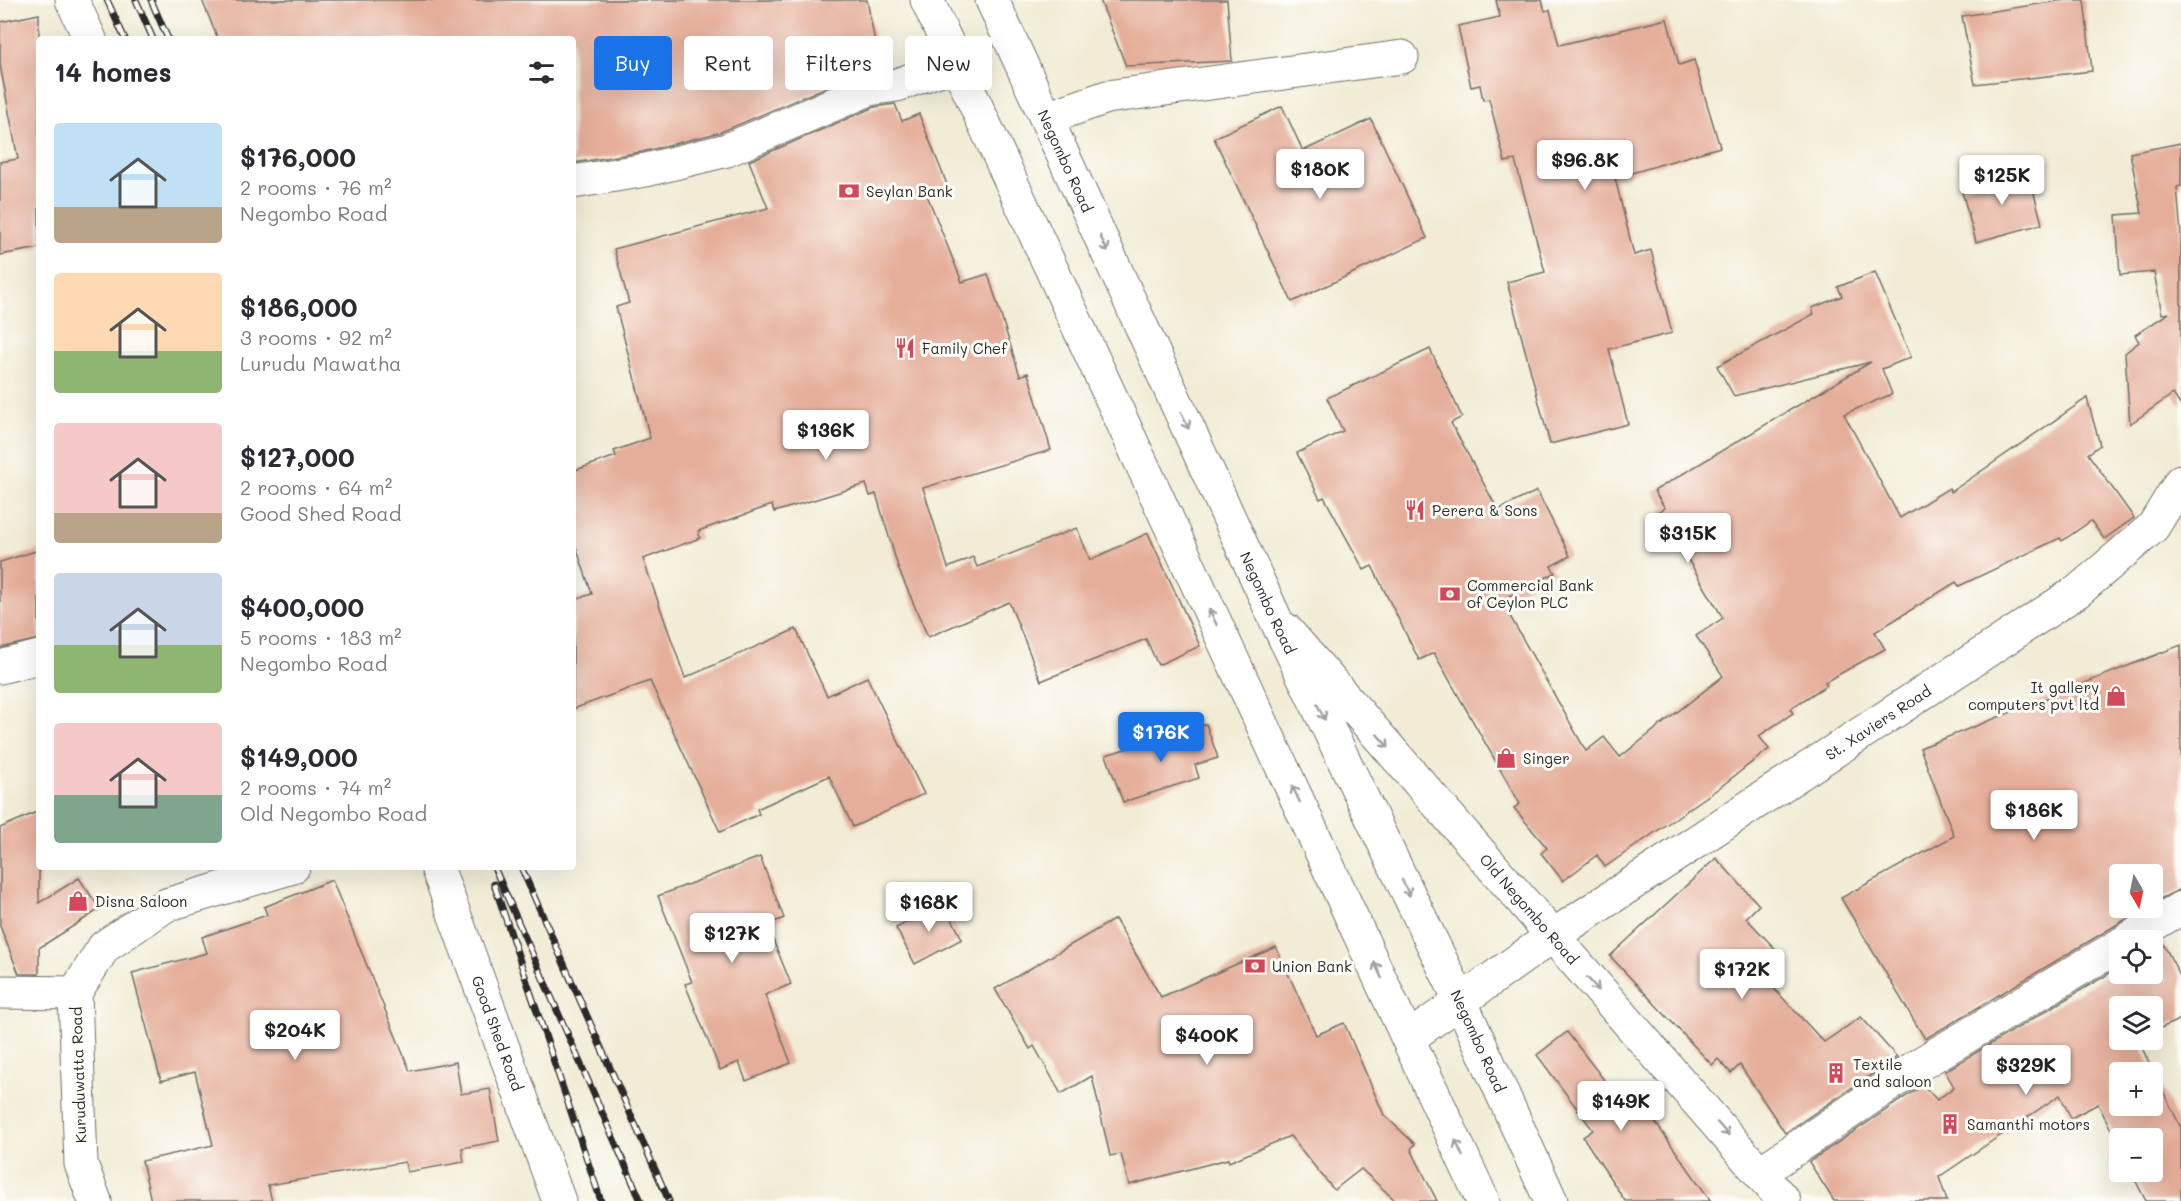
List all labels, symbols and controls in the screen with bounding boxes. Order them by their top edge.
chip: Buy [594,36,672,90]
chip: Rent [684,36,773,90]
chip: Filters [785,36,893,90]
chip: New [905,36,992,90]
text: 14 homes [54,55,172,89]
icon: filters [525,56,558,89]
street label: Negombo Road [1034,106,1098,215]
text: $176,000 [240,140,356,174]
pin: $96.8K [1536,140,1634,191]
text: $96.8K [1551,146,1619,172]
icon: home [102,147,174,219]
pin: $180K [1278,149,1362,200]
text: $180K [1290,155,1350,181]
pin: $125K [1960,155,2044,206]
text: $125K [1973,161,2031,187]
text: 2 rooms · 76 m² [240,174,392,200]
bank icon: Seylan Bank [837,179,861,203]
place label: Seylan Bank [866,181,953,201]
text: Negombo Road [240,200,387,226]
one-way arrow [1099,234,1111,252]
text: $186,000 [240,290,358,324]
icon: home [102,297,174,369]
text: 3 rooms · 92 m² [240,324,392,350]
restaurant icon: Family Chef [893,336,917,360]
place label: Family Chef [922,338,1008,358]
text: Lurudu Mawatha [240,350,401,376]
pin: $136K [784,410,868,461]
one-way arrow [1180,412,1192,430]
text: $136K [797,416,855,442]
text: $127,000 [240,440,355,474]
icon: home [102,447,174,519]
text: 2 rooms · 64 m² [240,474,392,500]
restaurant icon: Perera & Sons [1403,498,1427,522]
text: Good Shed Road [240,500,401,526]
place label: Perera & Sons [1432,500,1538,520]
pin: $315K [1646,513,1730,564]
text: $315K [1659,519,1717,545]
street label: Negombo Road [1236,548,1301,657]
place label: Commercial Bank of Ceylon PLC [1467,575,1594,612]
bank icon: Commercial Bank of Ceylon PLC [1438,582,1462,606]
text: $400,000 [240,590,364,624]
icon: home [102,597,174,669]
one-way arrow [1207,608,1218,626]
text: 5 rooms · 183 m² [240,624,402,650]
text: Negombo Road [240,650,387,676]
place label: It gallery computers pvt ltd [1968,677,2099,714]
street label: St. Xaviers Road [1821,680,1935,764]
shop icon: It gallery computers pvt ltd [2104,684,2128,708]
one-way arrow [1316,703,1327,721]
pin: $176K [1119,712,1203,763]
text: $176K [1132,718,1190,744]
one-way arrow [1376,733,1390,748]
text: $149,000 [240,740,358,774]
shop icon: Singer [1494,746,1518,770]
icon: home [102,747,174,819]
place label: Singer [1523,748,1570,768]
text: 2 rooms · 74 m² [240,774,391,800]
one-way arrow [1289,785,1301,803]
pin: $186K [1992,790,2076,841]
text: $186K [2005,796,2063,822]
text: Old Negombo Road [240,800,427,826]
street label: Old Negombo Road [1475,849,1583,968]
north arrow [2109,864,2163,918]
map controls [2109,864,2163,1182]
one-way arrow [1401,878,1412,896]
pin: $168K [887,882,971,933]
text: $168K [900,888,958,914]
shop icon: Disna Saloon [66,889,90,913]
place label: Disna Saloon [95,891,187,911]
pin: $127K [690,913,774,964]
text: $127K [704,919,760,945]
button: locate [2109,930,2163,984]
pin: $172K [1700,949,1784,1000]
bank icon: Union Bank [1243,954,1267,978]
text: $172K [1714,955,1770,981]
place label: Union Bank [1272,956,1352,976]
one-way arrow [1372,962,1384,980]
street label: Good Shed Road [468,973,528,1094]
one-way arrow [1586,976,1600,991]
street label: Negombo Road [1446,986,1510,1095]
button: layers [2109,996,2163,1050]
street label: Kuruduwatta Road [66,1006,90,1144]
pin: $204K [253,1010,337,1061]
pin: $400K [1165,1015,1249,1066]
text: $204K [264,1016,326,1042]
text: $400K [1175,1021,1239,1047]
pin: $329K [1984,1045,2068,1096]
text: $329K [1996,1051,2056,1077]
place label: Textile and saloon [1853,1054,1931,1091]
building icon: Textile and saloon [1824,1061,1848,1085]
button: + [2109,1062,2163,1116]
pin: $149K [1579,1081,1663,1132]
text: $149K [1591,1087,1651,1113]
building icon: Samanthi motors [1938,1112,1962,1136]
place label: Samanthi motors [1967,1114,2090,1134]
one-way arrow [1716,1121,1730,1136]
button: − [2109,1128,2163,1182]
one-way arrow [1453,1139,1465,1157]

